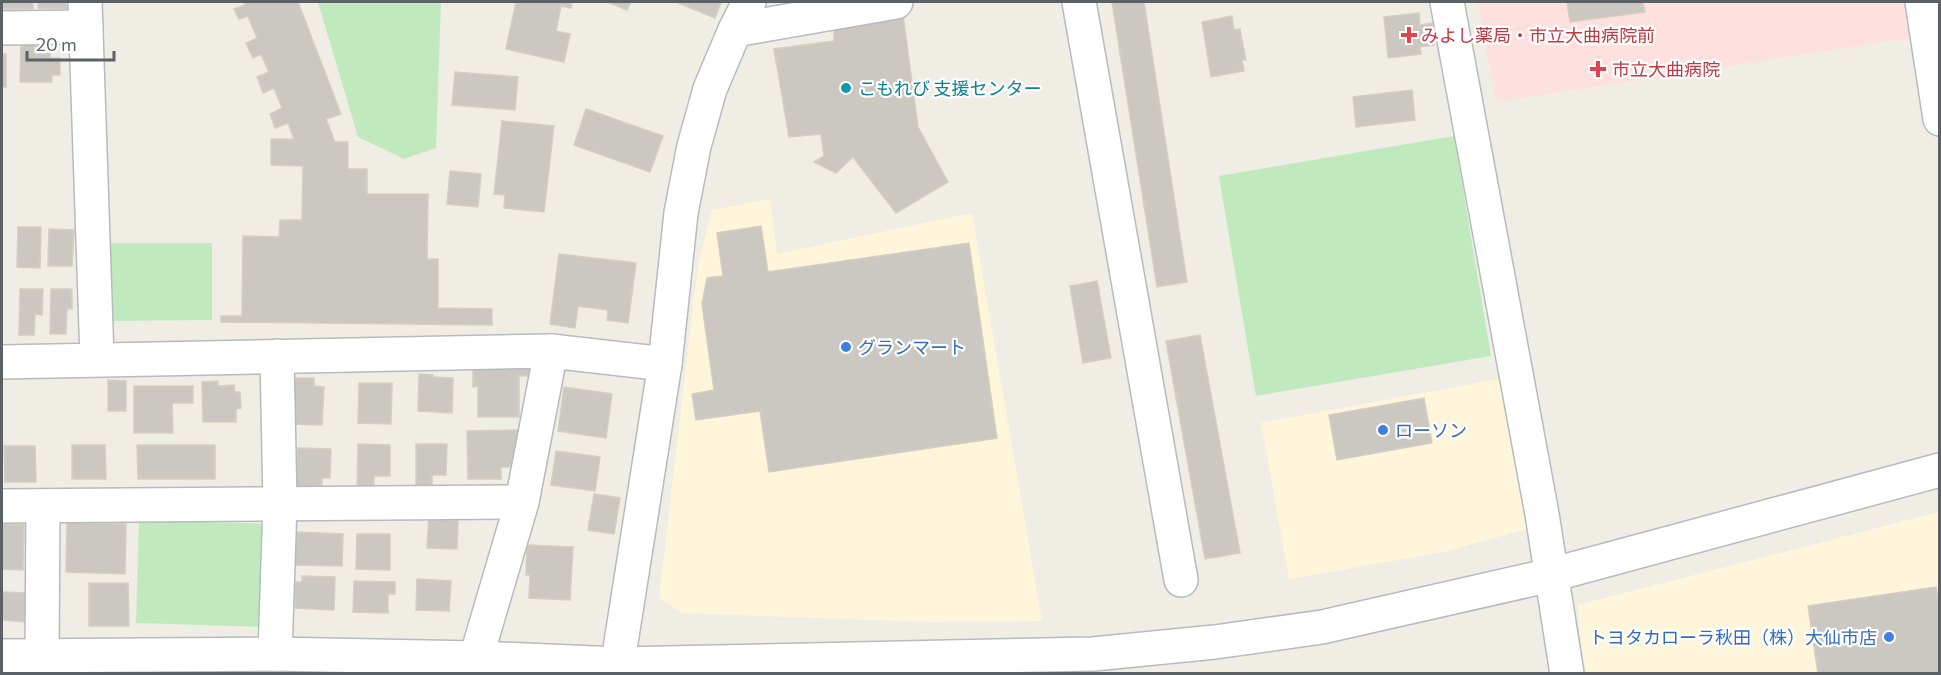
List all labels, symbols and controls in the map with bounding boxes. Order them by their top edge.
scale bar [27,24,114,62]
place label: みよし薬局・市立大曲病院前 [1421,24,1655,46]
marker: みよし薬局・市立大曲病院前 [1402,28,1416,42]
text: 20 m [36,33,77,55]
place label: 市立大曲病院 [1612,58,1720,80]
marker: 市立大曲病院 [1589,60,1607,78]
place label: こもれび 支援センター [858,77,1041,99]
marker: こもれび 支援センター [839,81,853,95]
place label: グランマート [858,336,966,358]
marker: グランマート [839,340,853,354]
place label: ローソン [1395,419,1467,441]
marker: ローソン [1376,423,1390,437]
place label: トヨタカローラ秋田（株）大仙市店 [1589,626,1877,648]
marker: トヨタカローラ秋田（株）大仙市店 [1882,630,1896,644]

